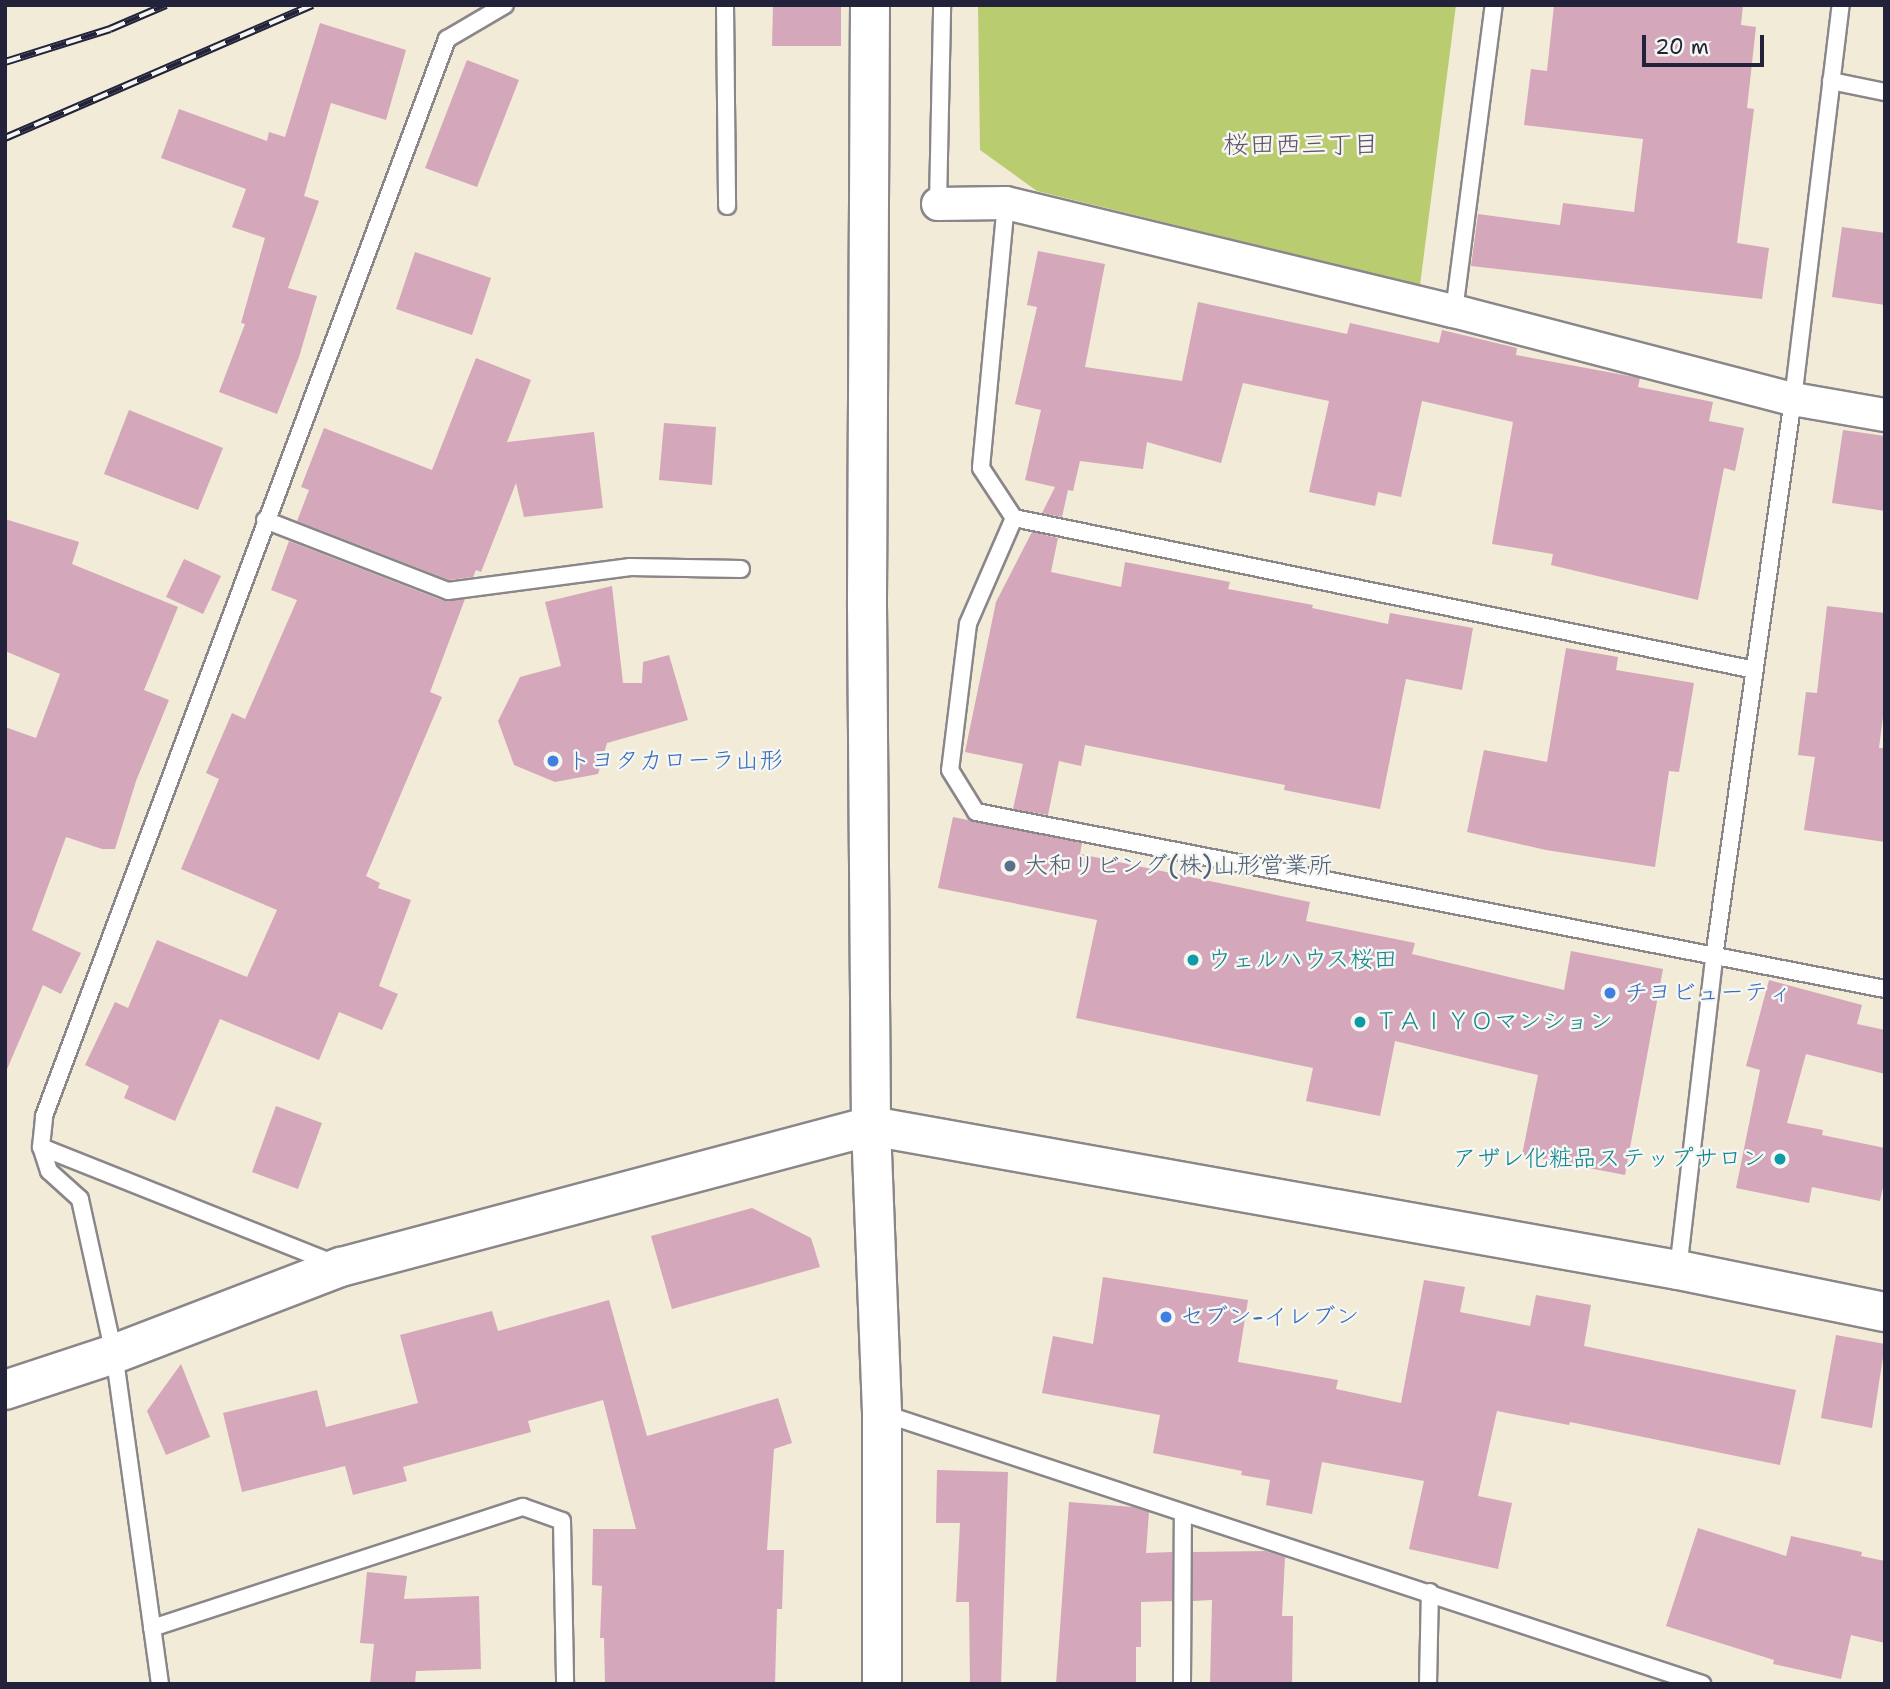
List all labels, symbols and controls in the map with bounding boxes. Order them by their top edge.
scale bar [1645,21,1768,65]
text: 20 m [1655,33,1709,61]
district label: 桜田西三丁目 [1223,128,1379,160]
place label: トヨタカローラ山形 [567,747,783,775]
marker: トヨタカローラ山形 [545,753,561,769]
place label: 大和リビング(株)山形営業所 [1024,852,1332,880]
marker: 大和リビング(株)山形営業所 [1002,858,1018,874]
place label: ウェルハウス桜田 [1207,946,1399,974]
marker: ウェルハウス桜田 [1185,952,1201,968]
place label: チヨビューティ [1624,979,1792,1007]
marker: チヨビューティ [1602,985,1618,1001]
place label: ＴＡＩＹＯマンション [1374,1008,1614,1036]
marker: ＴＡＩＹＯマンション [1352,1014,1368,1030]
place label: アザレ化粧品ステップサロン [1454,1145,1766,1173]
marker: アザレ化粧品ステップサロン [1772,1151,1788,1167]
place label: セブン-イレブン [1180,1303,1360,1331]
marker: セブン-イレブン [1158,1309,1174,1325]

